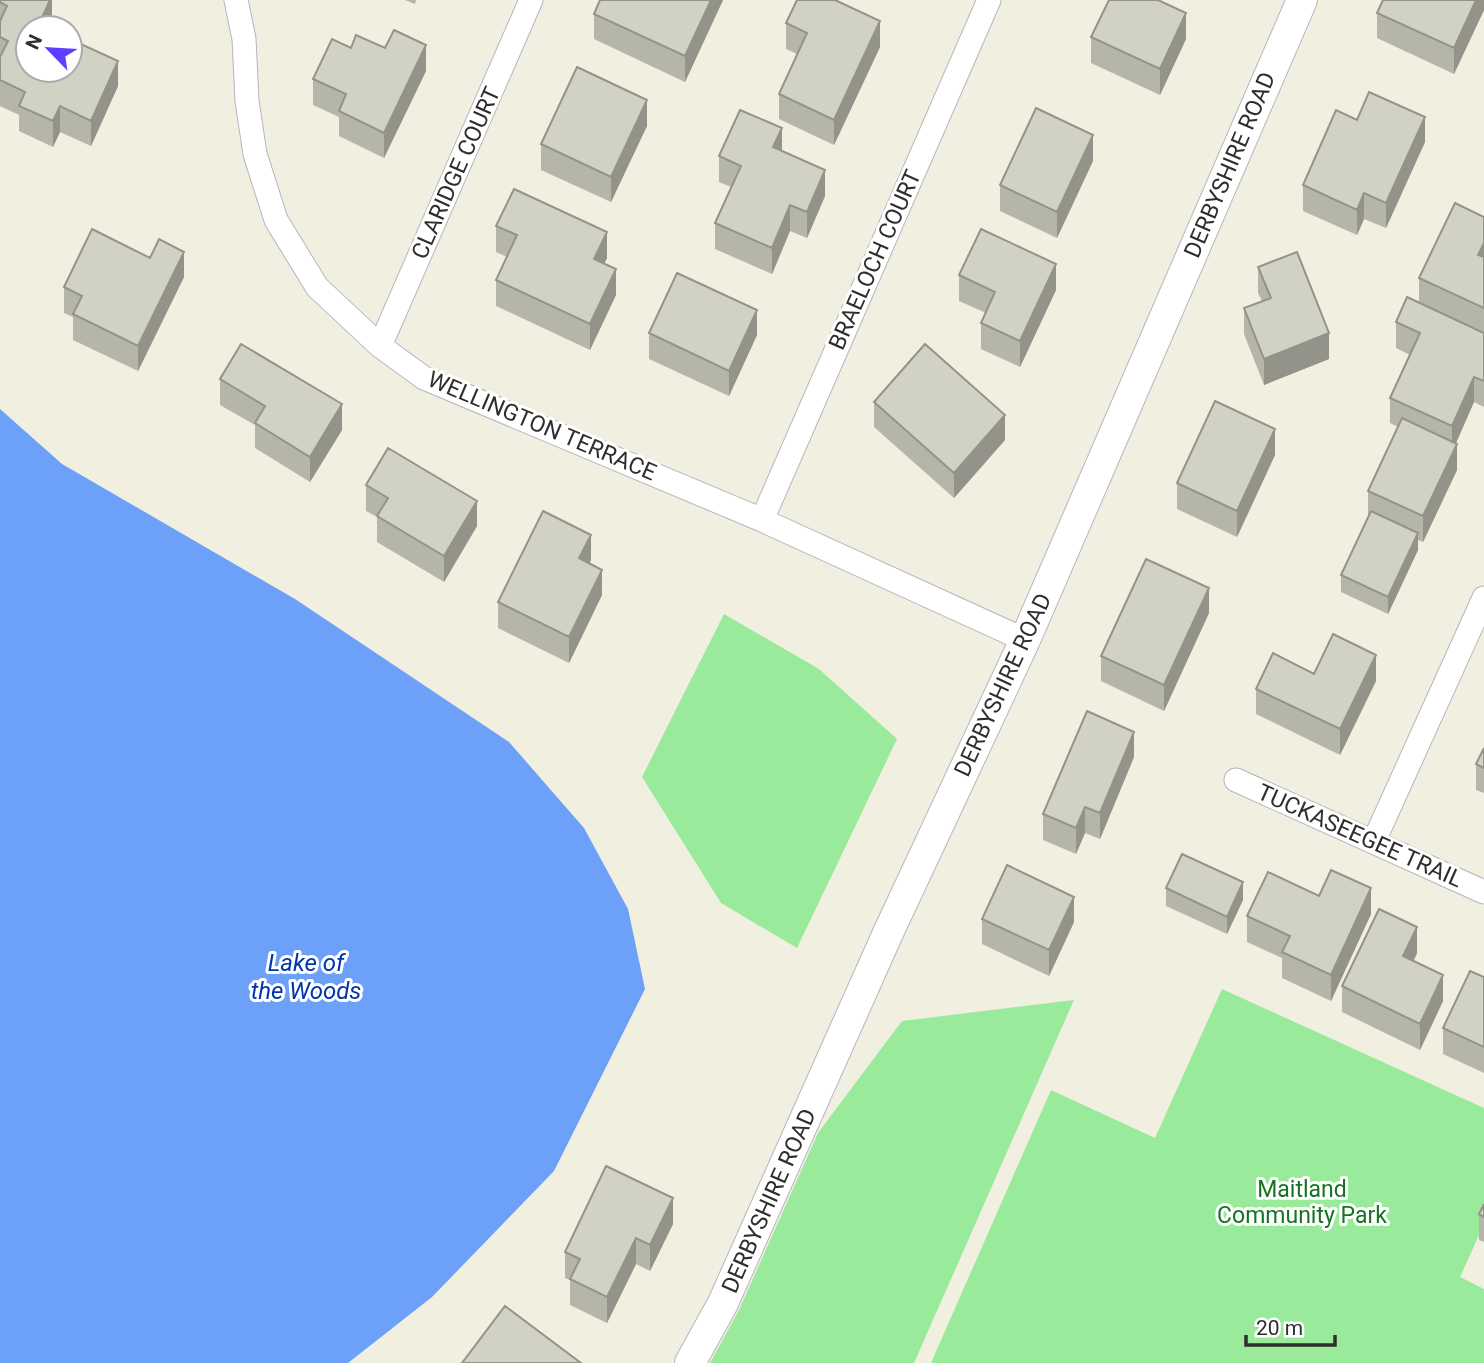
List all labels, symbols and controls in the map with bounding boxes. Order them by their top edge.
north arrow [14,14,84,84]
text: N [21,31,47,53]
street label: DERBYSHIRE ROAD [1179,68,1281,262]
street label: CLARIDGE COURT [406,83,506,263]
street label: BRAELOCH COURT [823,166,927,354]
street label: WELLINGTON TERRACE [424,366,660,486]
street label: DERBYSHIRE ROAD [949,589,1057,781]
street label: TUCKASEEGEE TRAIL [1253,779,1467,893]
water label: Lake of the Woods [251,949,361,1005]
street label: DERBYSHIRE ROAD [716,1105,822,1297]
park label: Maitland Community Park [1217,1176,1387,1229]
scale bar [1246,1304,1335,1348]
text: 20 m [1256,1316,1303,1340]

